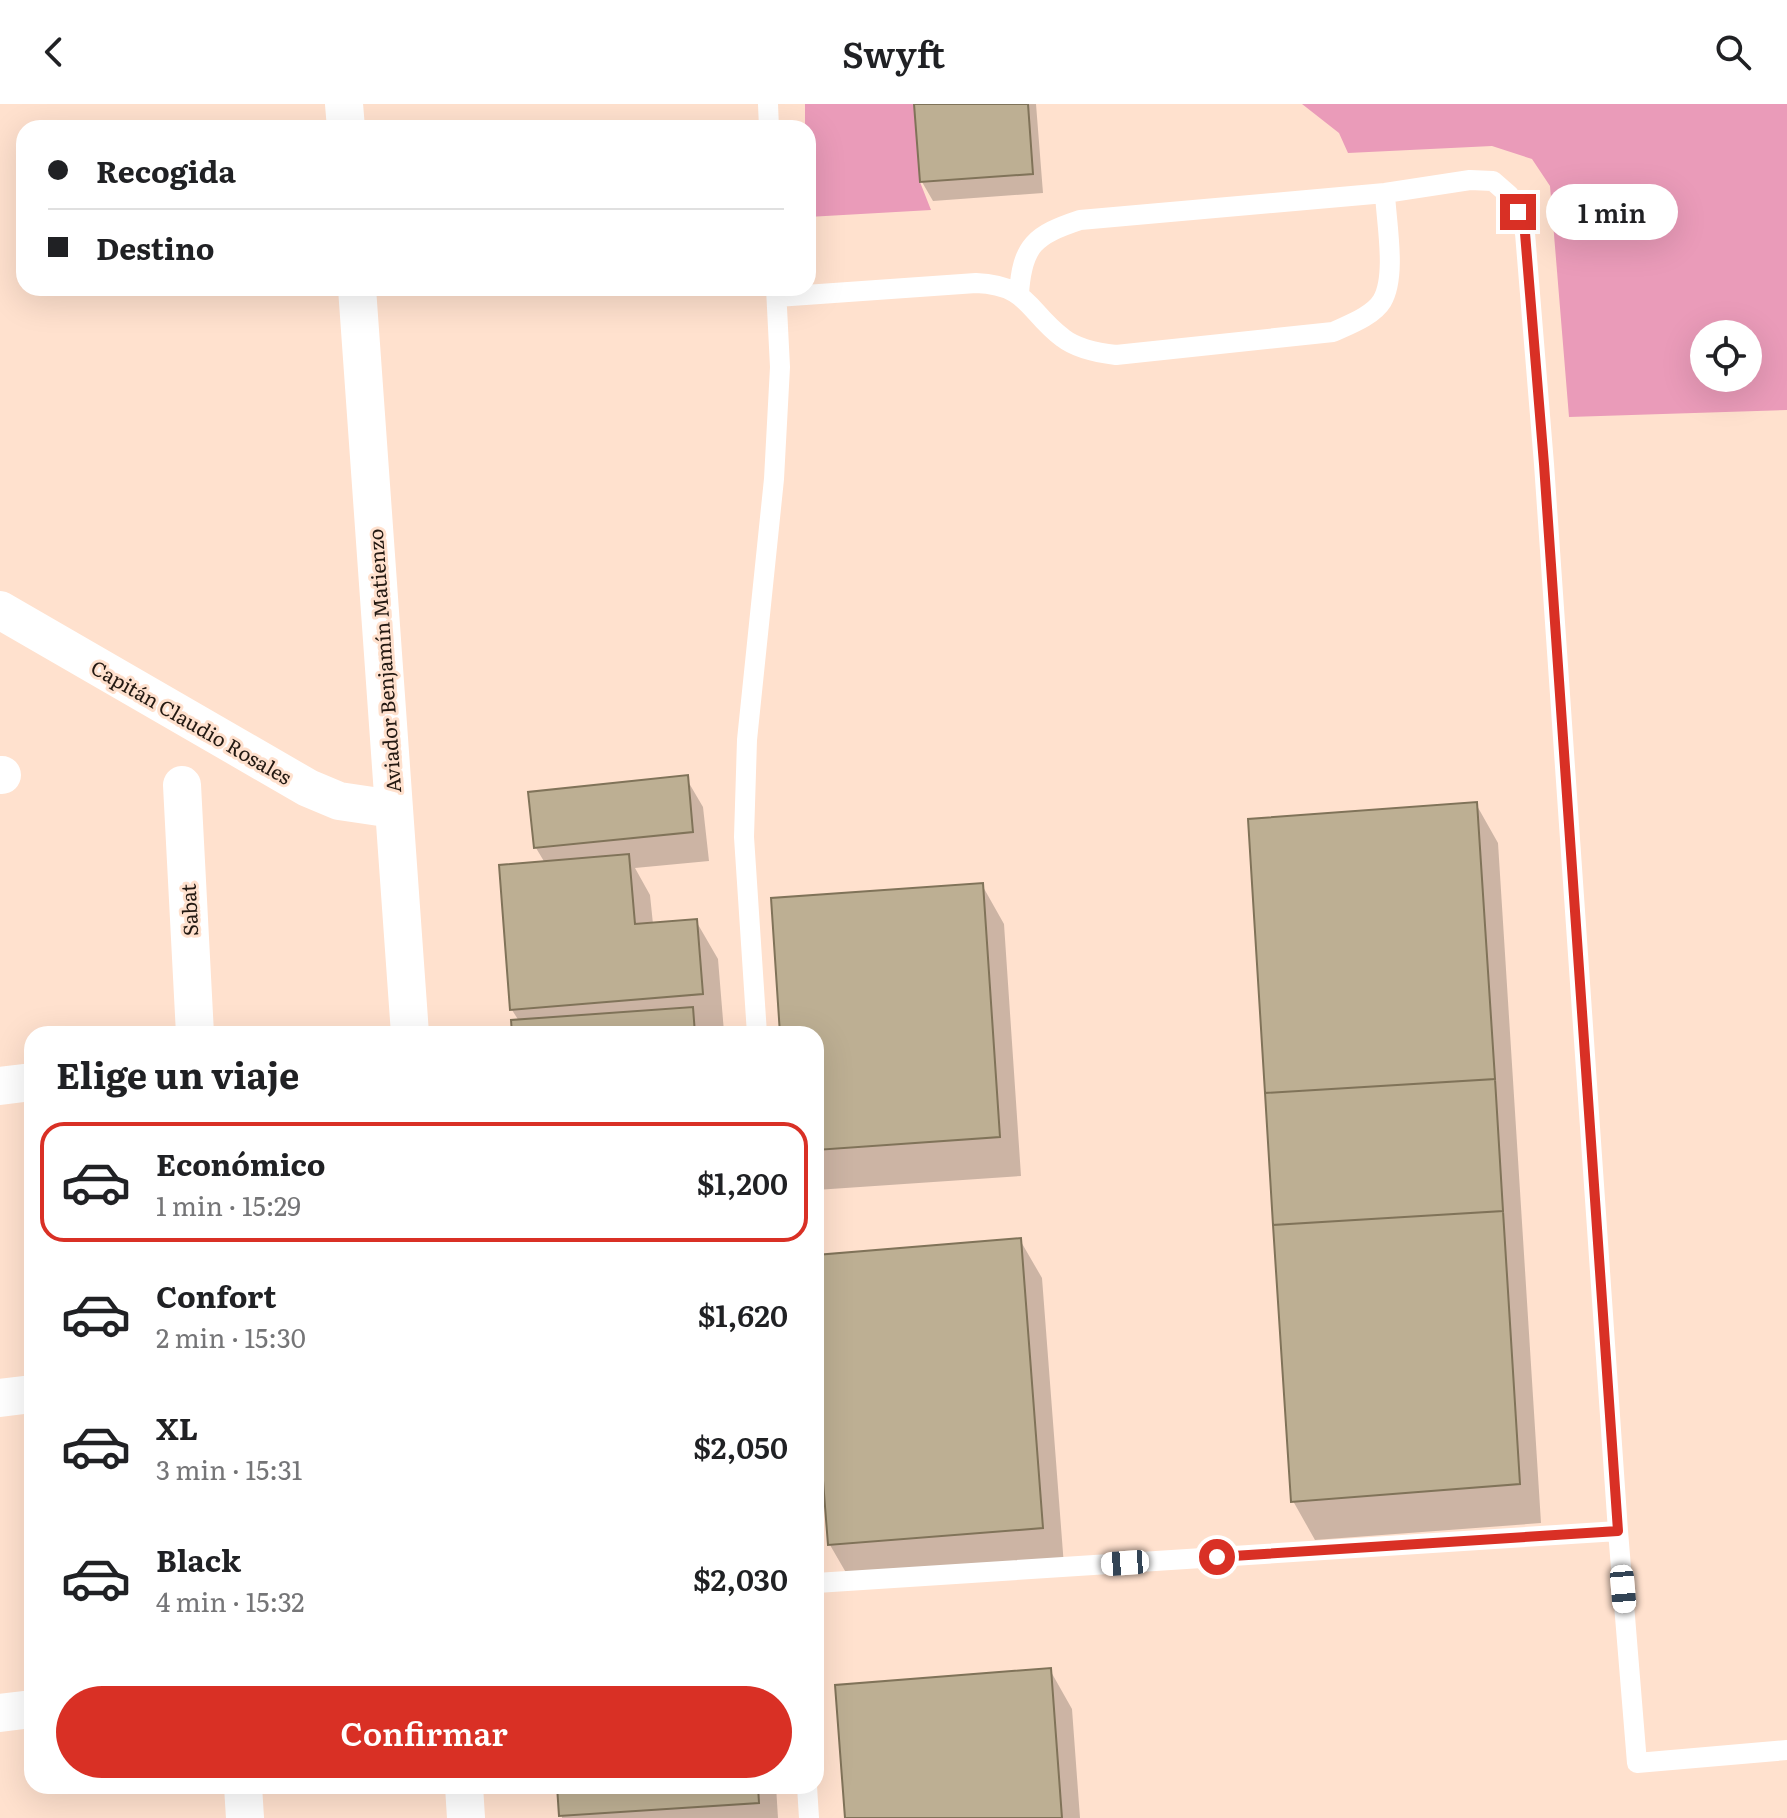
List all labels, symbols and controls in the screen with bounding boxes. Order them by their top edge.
text: Swyft [842,26,945,79]
icon: back [32,30,76,74]
icon: search [1711,30,1755,74]
text: Recogida [96,148,236,192]
callout: 1 min [1546,184,1678,240]
text: 1 min [1578,192,1646,231]
route end [1500,194,1536,230]
text: Destino [96,225,214,269]
map controls [1690,320,1762,392]
button: locate [1690,320,1762,392]
street label: Aviador Benjamín Matienzo [359,528,407,794]
street label: Capitán Claudio Rosales [86,651,298,791]
street label: Sabat [172,883,204,937]
text: Elige un viaje [56,1047,299,1100]
text: Económico [156,1141,325,1185]
icon: car [60,1146,132,1218]
text: $1,200 [697,1160,788,1204]
text: 1 min · 15:29 [156,1185,301,1224]
text: Confort [156,1273,277,1317]
icon: car [60,1278,132,1350]
text: $1,620 [698,1292,788,1336]
text: 2 min · 15:30 [156,1317,306,1356]
text: XL [156,1405,198,1449]
icon: car [60,1410,132,1482]
text: $2,050 [693,1424,788,1468]
text: 3 min · 15:31 [156,1449,302,1488]
text: Black [156,1537,241,1581]
route start [1199,1539,1235,1575]
icon: car [60,1542,132,1614]
car [1100,1549,1150,1577]
text: $2,030 [693,1556,788,1600]
car [1609,1564,1637,1614]
text: 4 min · 15:32 [156,1581,304,1620]
button: Confirmar [56,1686,792,1778]

